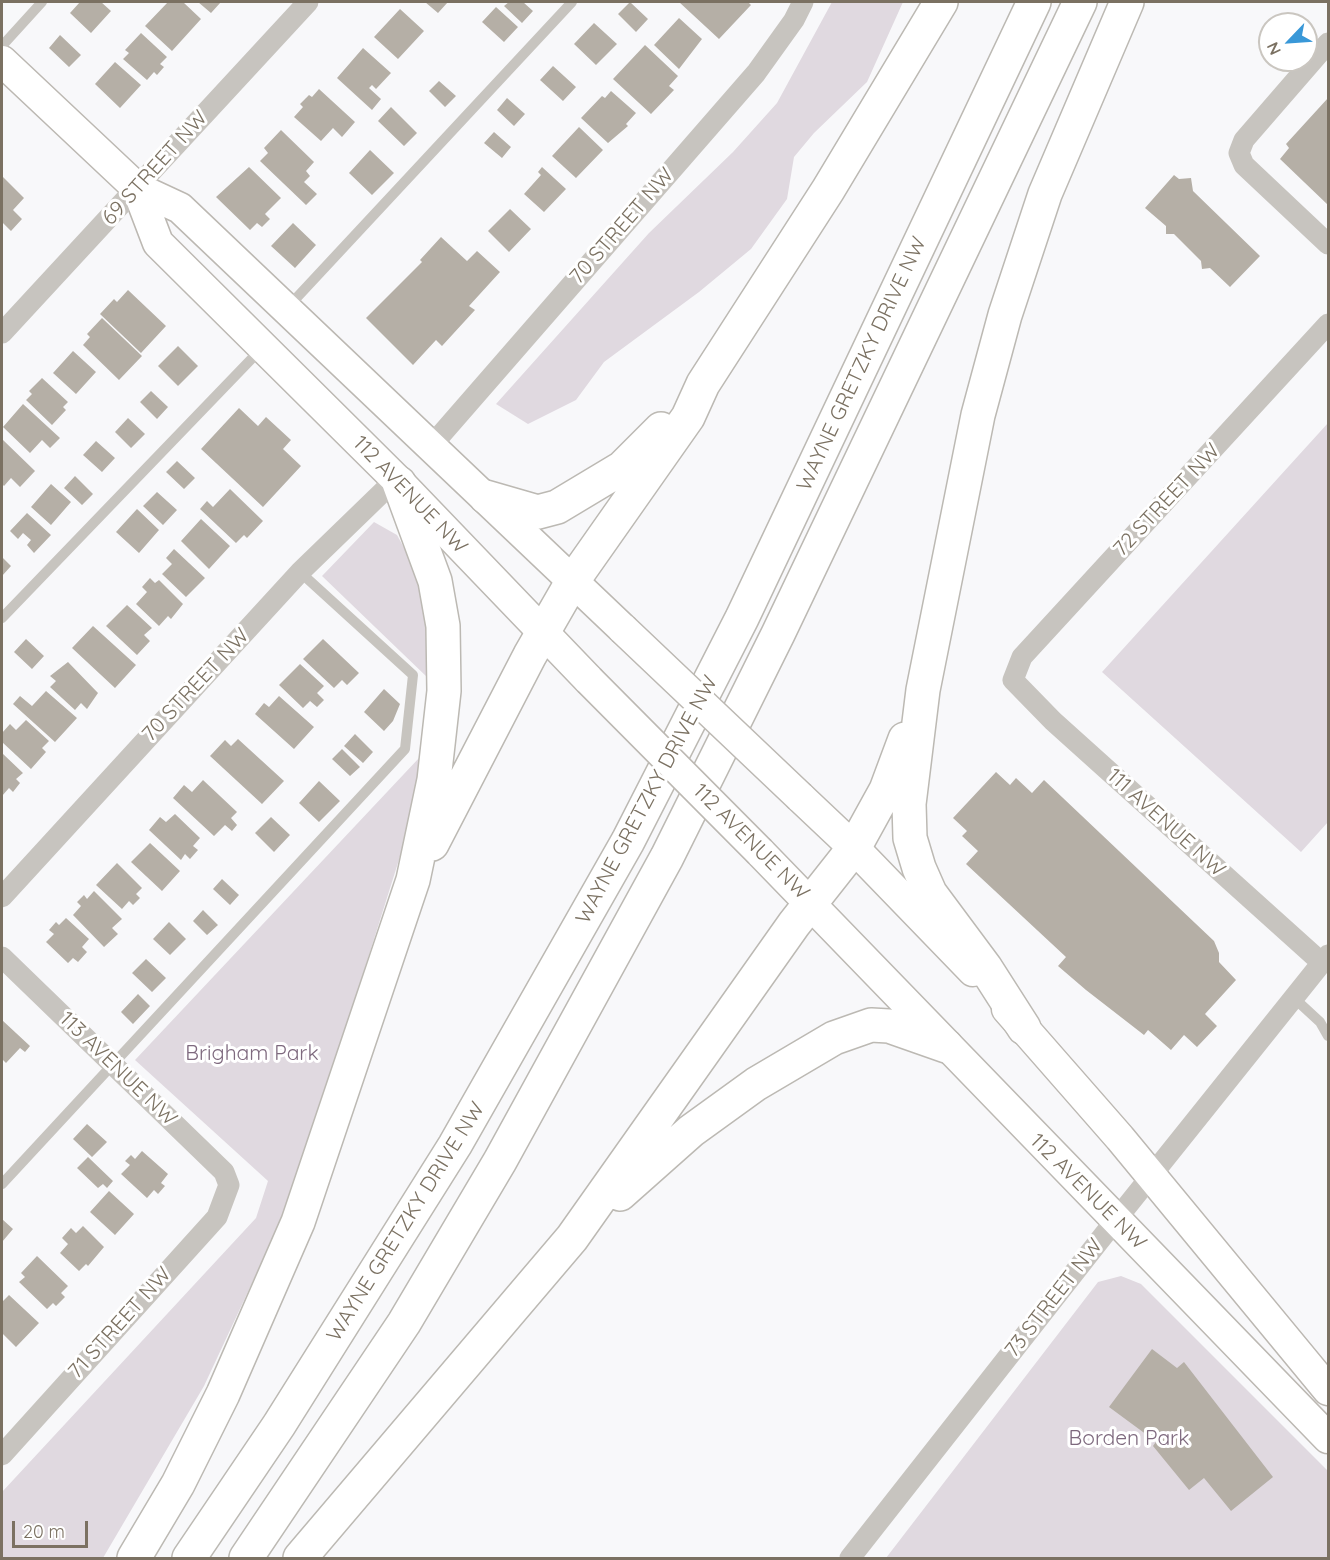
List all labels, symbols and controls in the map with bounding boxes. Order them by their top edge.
north arrow [1258,12,1318,72]
text: N [1262,39,1285,58]
street label: 69 STREET NW [97,106,213,230]
street label: 70 STREET NW [565,163,679,289]
street label: WAYNE GRETZKY DRIVE NW [792,233,932,495]
street label: 112 AVENUE NW [347,431,473,559]
street label: 72 STREET NW [1108,439,1226,561]
street label: 70 STREET NW [137,623,255,747]
street label: WAYNE GRETZKY DRIVE NW [571,671,723,929]
street label: 111 AVENUE NW [1102,763,1230,883]
street label: 112 AVENUE NW [688,779,814,905]
street label: 113 AVENUE NW [54,1007,182,1131]
park label: Brigham Park [185,1041,319,1067]
street label: WAYNE GRETZKY DRIVE NW [322,1098,490,1346]
street label: 112 AVENUE NW [1025,1129,1151,1255]
street label: 73 STREET NW [1000,1234,1108,1362]
street label: 71 STREET NW [63,1262,177,1384]
park label: Borden Park [1069,1426,1189,1452]
scale bar [15,1509,92,1547]
text: 20 m [23,1520,65,1543]

